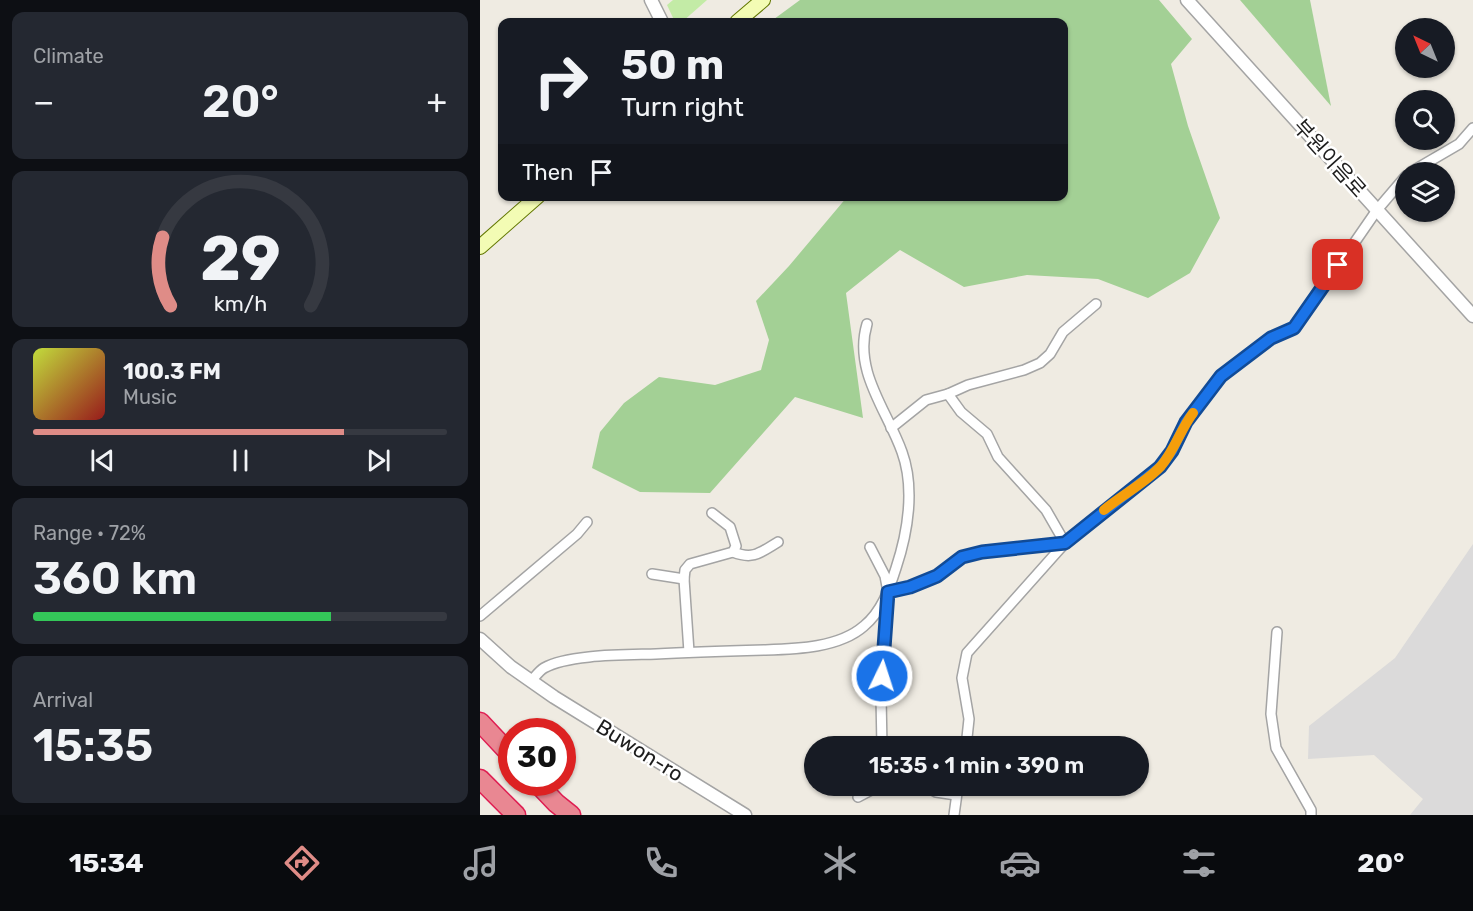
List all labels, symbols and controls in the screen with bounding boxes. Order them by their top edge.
north arrow [1395,18,1455,78]
map controls [1395,18,1455,222]
text: 50 m [621,40,724,90]
icon: right [522,42,600,120]
text: Climate [33,44,104,68]
text: 20° [202,75,279,128]
text: − [33,82,54,121]
text: + [426,82,447,121]
button: search [1395,90,1455,150]
text: Turn right [621,91,744,123]
street label: 부원이음로 [1288,114,1372,202]
icon: arrive [585,156,618,189]
text: Then [522,159,573,186]
button: layers [1395,162,1455,222]
text: 29 [200,222,280,296]
pin [1312,239,1363,290]
icon: arrive [1321,248,1354,281]
text: km/h [213,291,267,316]
text: 100.3 FM [123,358,221,385]
text: Music [123,385,177,409]
icon: previous [86,444,119,477]
icon: pause [224,444,257,477]
icon: next [362,444,395,477]
text: Range · 72% [33,521,146,545]
text: 360 km [33,552,197,605]
position arrow [850,644,914,708]
text: Arrival [33,688,93,712]
street label: Buwon-ro [592,713,688,787]
speed limit sign: 30 [498,718,576,796]
text: 15:35 [33,719,153,772]
text: 15:35 · 1 min · 390 m [869,752,1084,779]
icon: directions [281,842,323,884]
icon: music [460,842,502,884]
icon: phone [640,842,682,884]
icon: climate [819,842,861,884]
icon: car [999,842,1041,884]
icon: filters [1178,842,1220,884]
text: 15:34 [69,847,144,879]
text: 20° [1357,847,1404,879]

